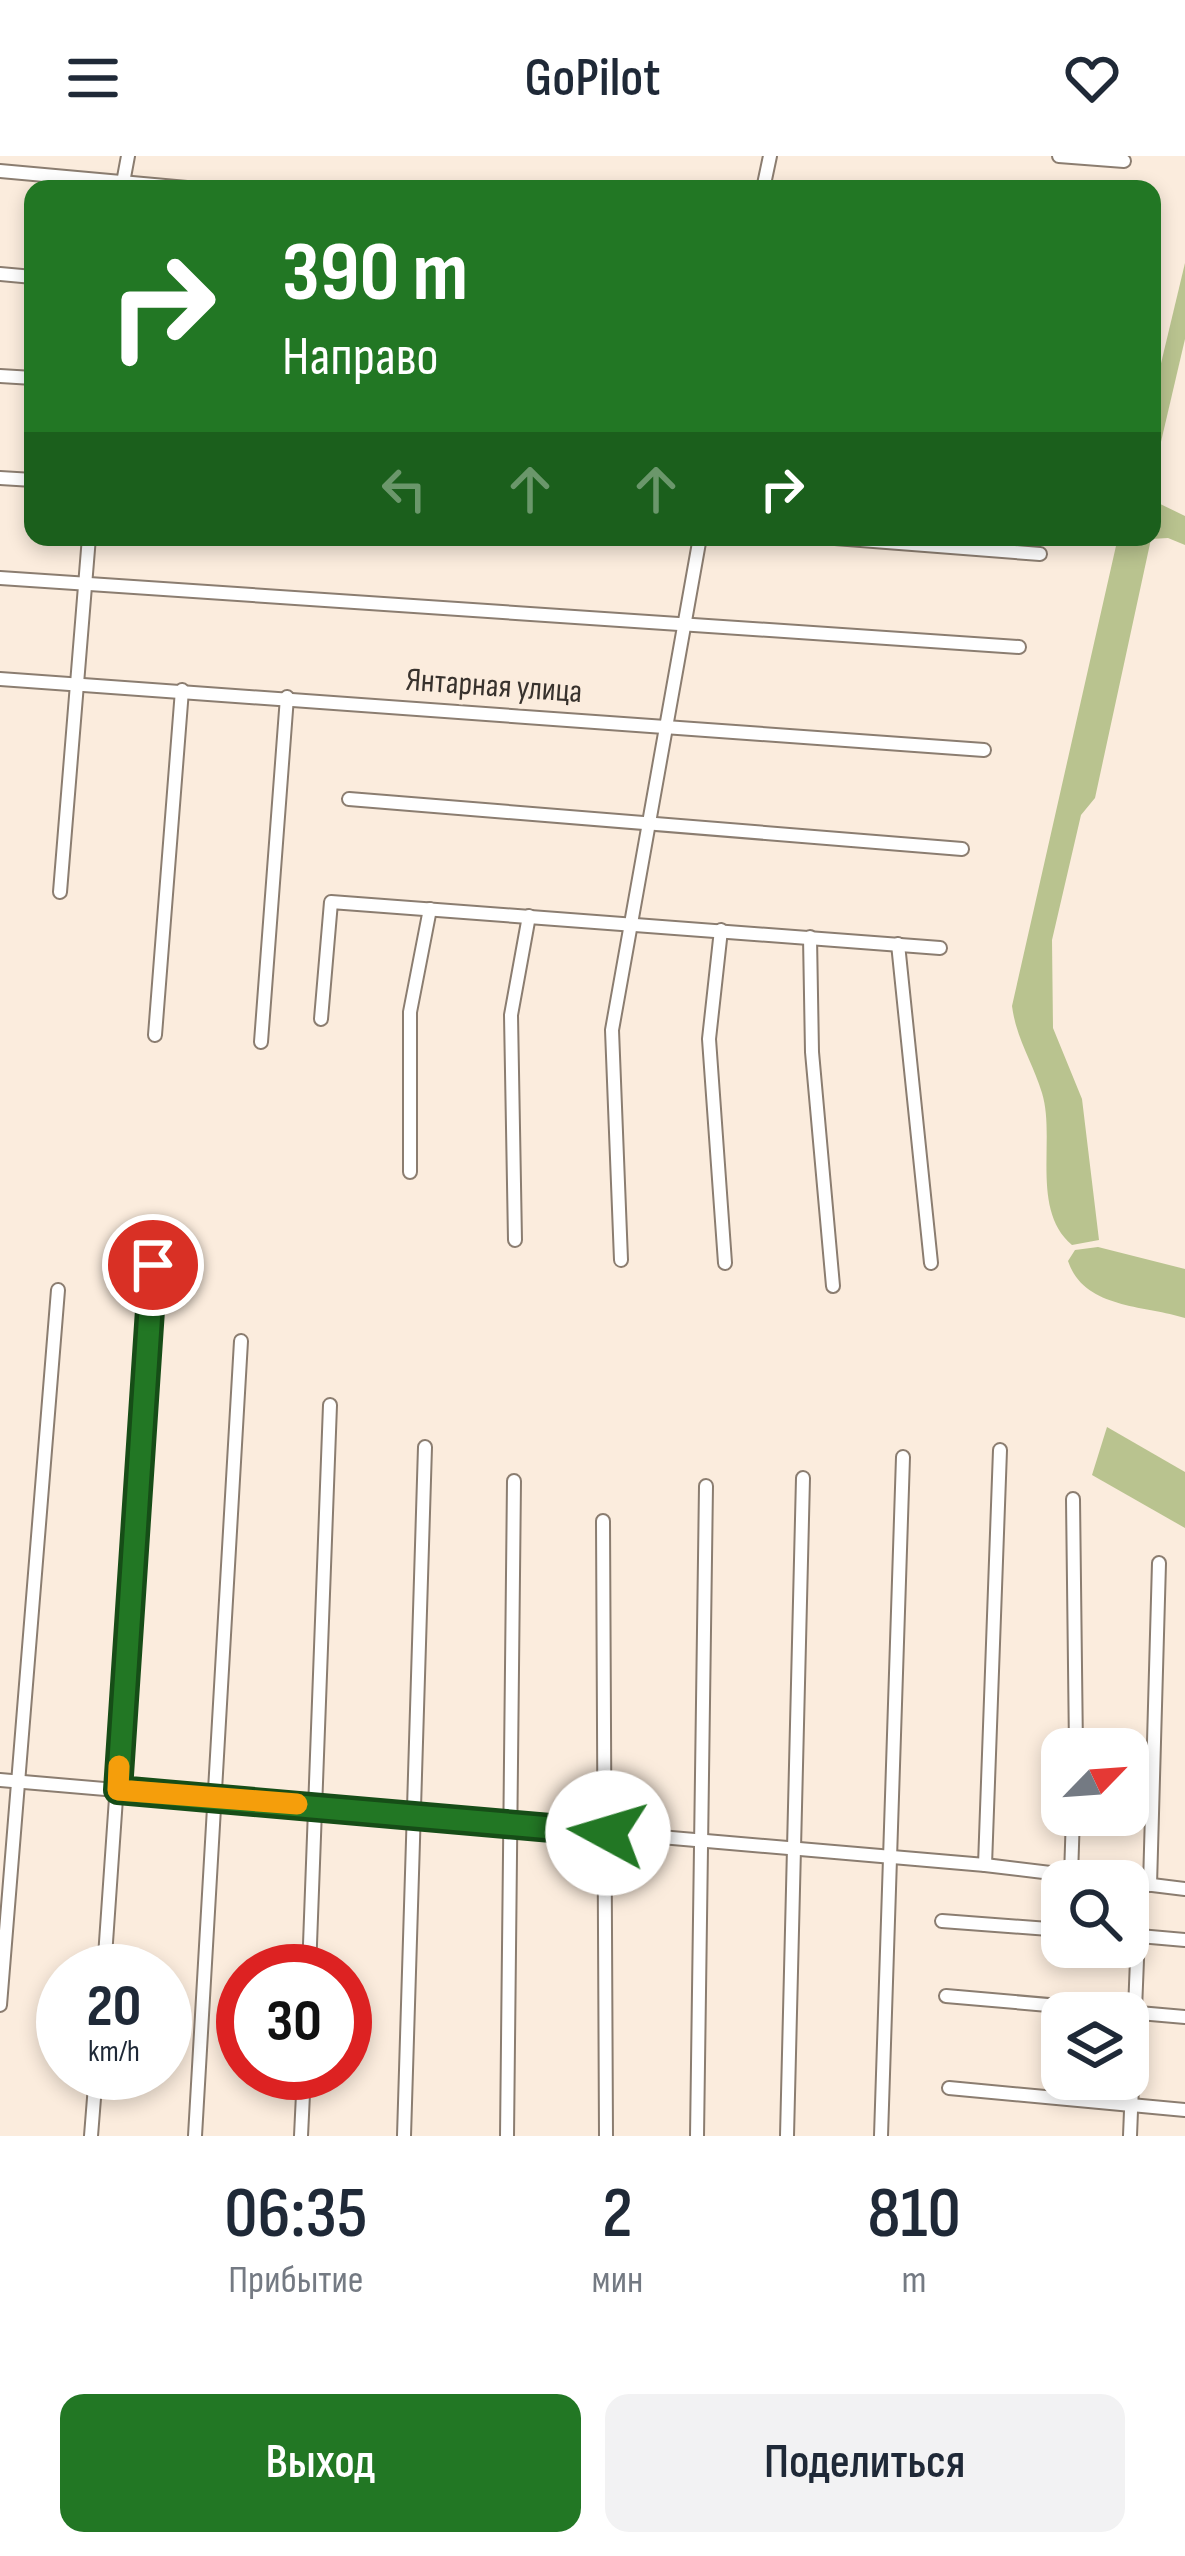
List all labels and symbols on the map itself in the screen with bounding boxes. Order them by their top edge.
street label: Янтарная улица [404,660,584,712]
pin [102,1214,204,1316]
north arrow [1041,1728,1149,1836]
position arrow [545,1770,671,1896]
speed limit sign: 30 [216,1944,372,2100]

